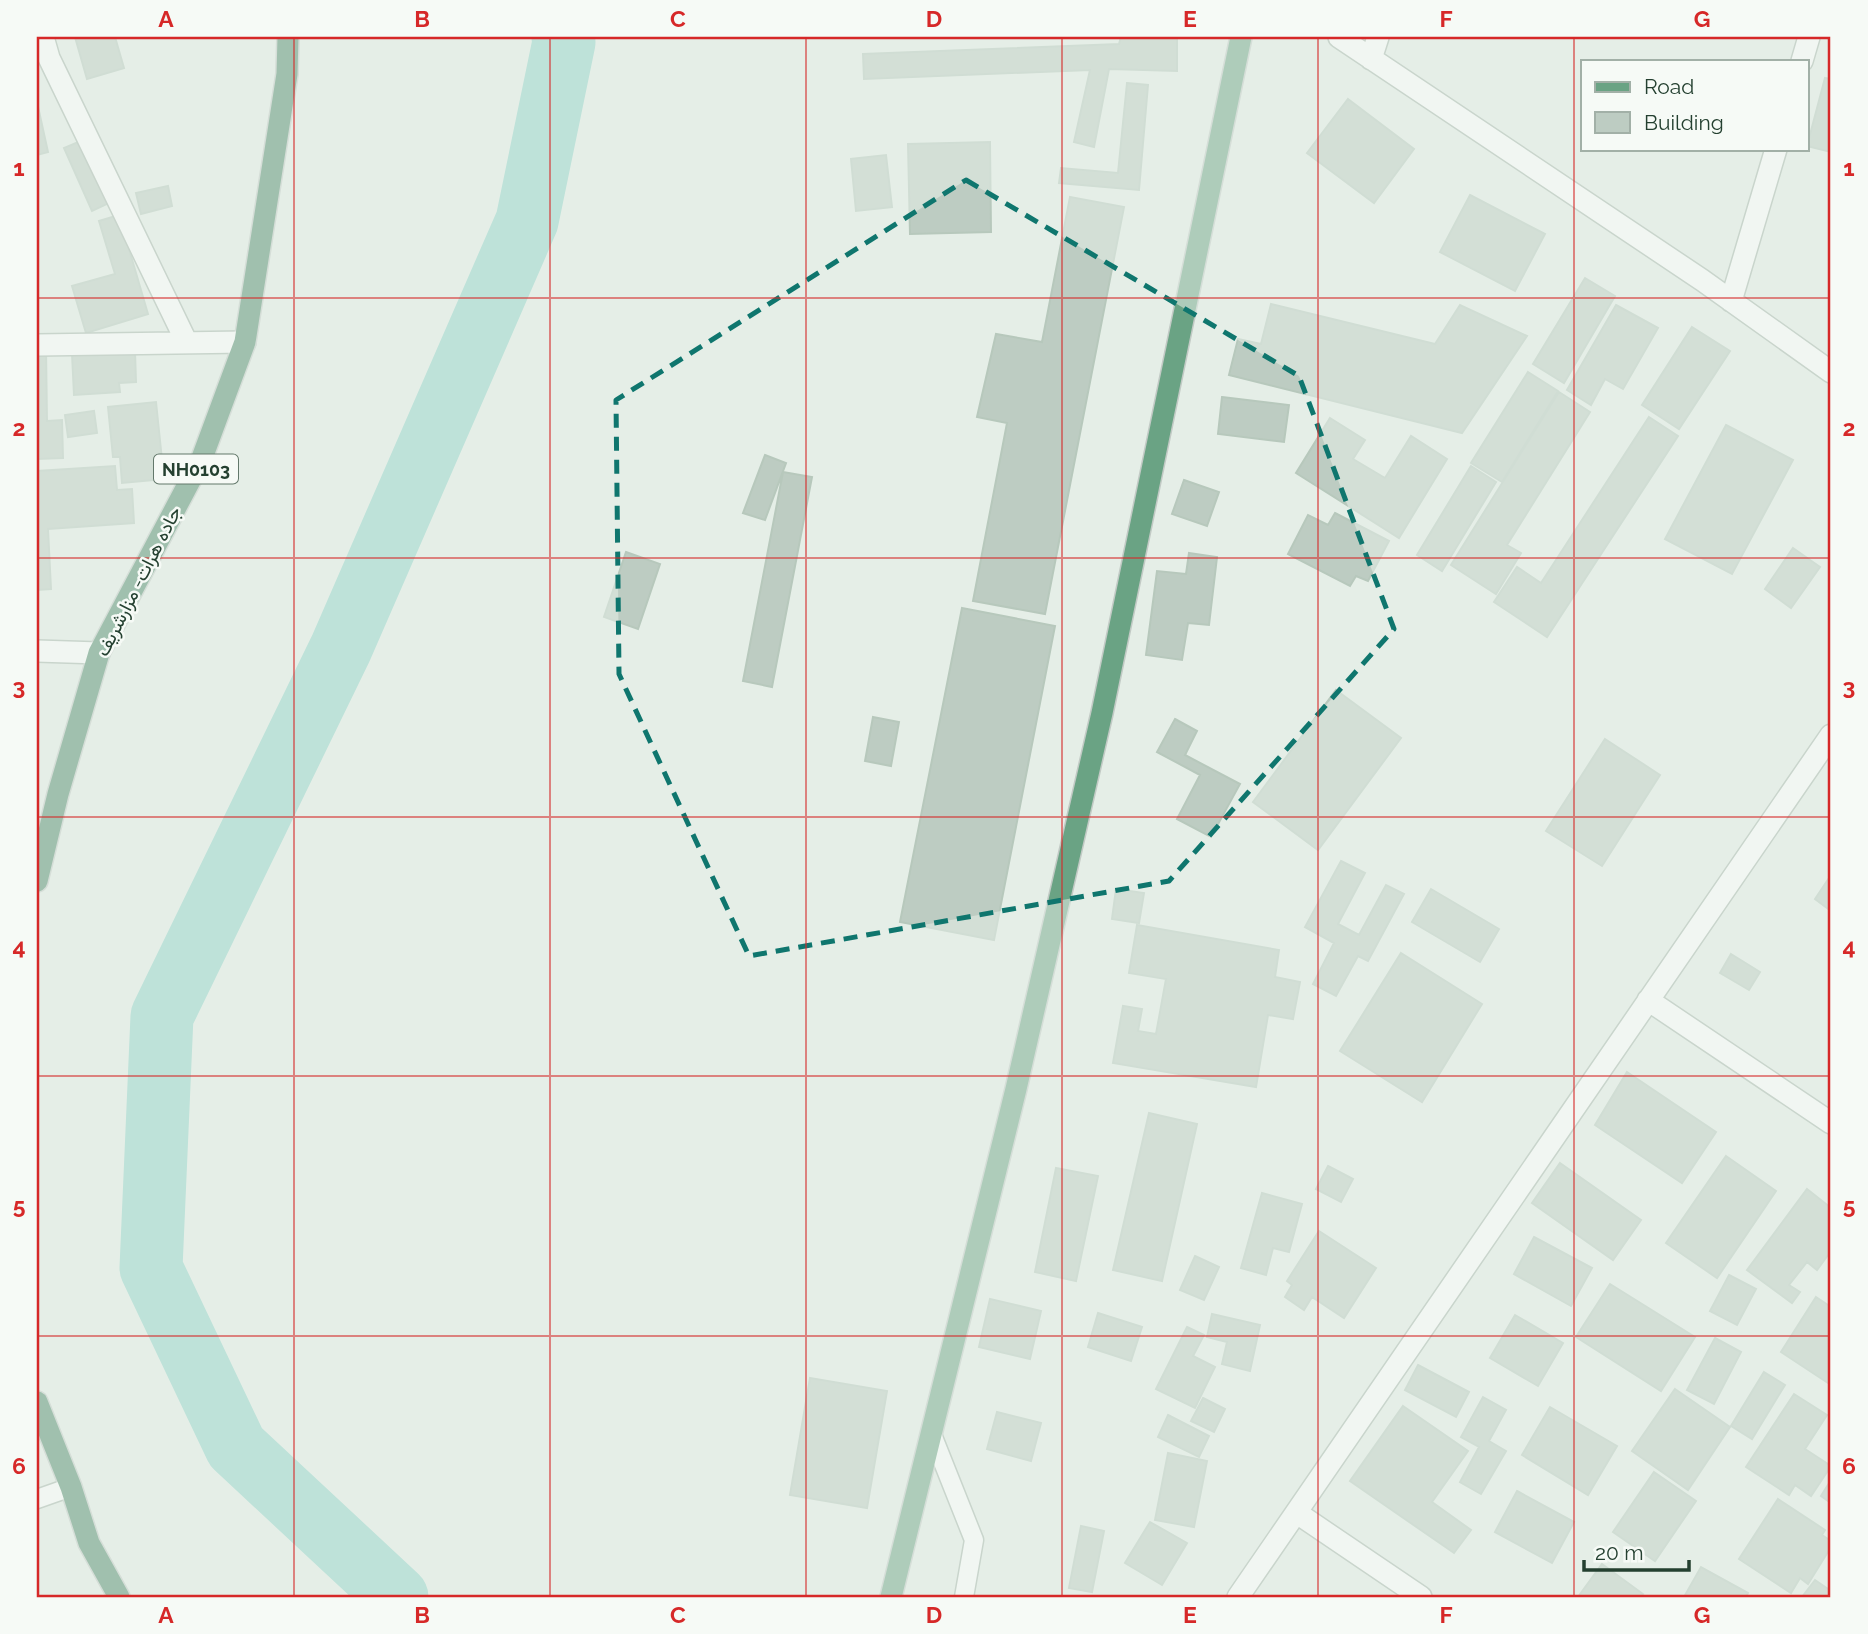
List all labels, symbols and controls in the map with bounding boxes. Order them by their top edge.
text: A [158,5,174,32]
text: B [414,5,430,32]
text: C [670,5,686,32]
text: D [926,5,942,32]
text: E [1183,5,1197,32]
text: F [1439,5,1453,32]
text: G [1694,5,1710,32]
legend [1581,60,1808,150]
text: Road [1644,74,1694,99]
text: Building [1644,110,1724,135]
text: 1 [13,154,25,181]
text: 1 [1843,154,1855,181]
text: 2 [13,414,25,441]
text: 2 [1843,414,1855,441]
road number: NH0103 [154,454,238,484]
street label: جاده هرات- مزارشریف [91,502,186,660]
text: 3 [13,673,25,700]
text: 3 [1843,673,1855,700]
text: 4 [12,933,26,960]
text: 4 [1842,933,1856,960]
text: 5 [13,1192,26,1219]
text: 5 [1843,1192,1856,1219]
text: 6 [12,1452,26,1479]
text: 6 [1842,1452,1856,1479]
scale bar [1584,1529,1689,1573]
text: 20 m [1595,1540,1643,1565]
text: A [158,1601,174,1628]
text: B [414,1601,430,1628]
text: C [670,1601,686,1628]
text: D [926,1601,942,1628]
text: E [1183,1601,1197,1628]
text: F [1439,1601,1453,1628]
text: G [1694,1601,1710,1628]

